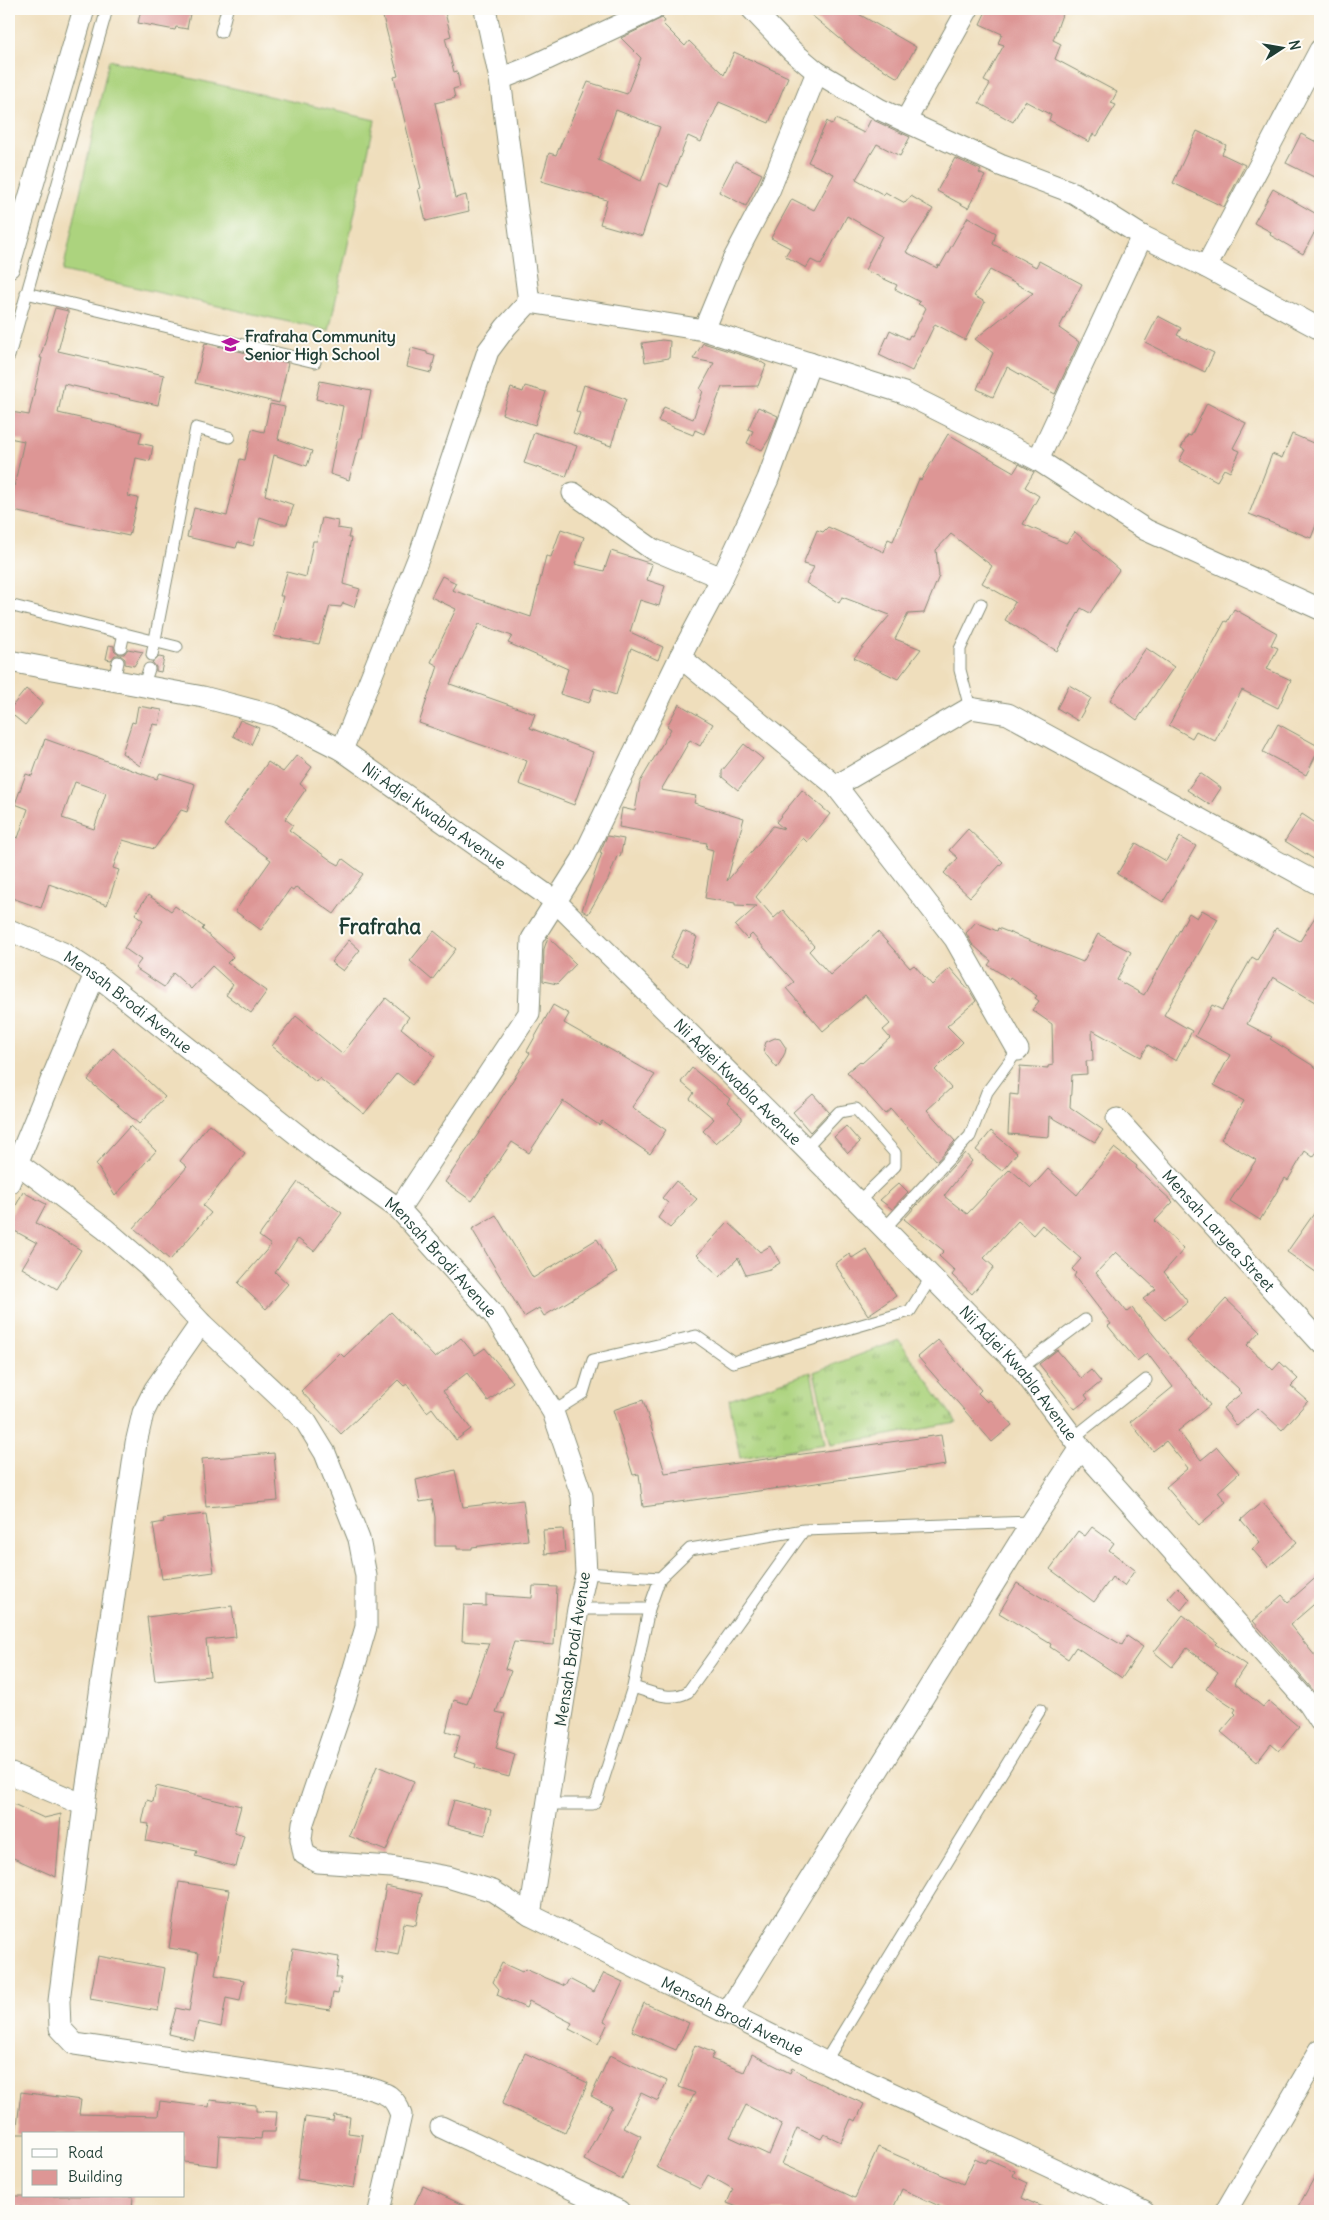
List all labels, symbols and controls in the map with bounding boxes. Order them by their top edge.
north arrow [1256,22,1306,72]
text: N [1285,39,1305,52]
place label: Frafraha Community Senior High School [245,326,396,365]
school or university icon: Frafraha Community Senior High School [221,335,241,355]
street label: Nii Adjei Kwabla Avenue [359,758,510,873]
district label: Frafraha [339,913,421,940]
street label: Mensah Brodi Avenue [60,946,196,1057]
street label: Nii Adjei Kwabla Avenue [670,1014,806,1149]
street label: Mensah Laryea Street [1158,1166,1280,1296]
street label: Mensah Brodi Avenue [381,1192,501,1321]
street label: Nii Adjei Kwabla Avenue [955,1301,1082,1444]
street label: Mensah Brodi Avenue [550,1570,594,1728]
street label: Mensah Brodi Avenue [658,1972,807,2060]
legend [22,2132,185,2198]
text: Road [68,2143,103,2162]
text: Building [68,2167,123,2186]

